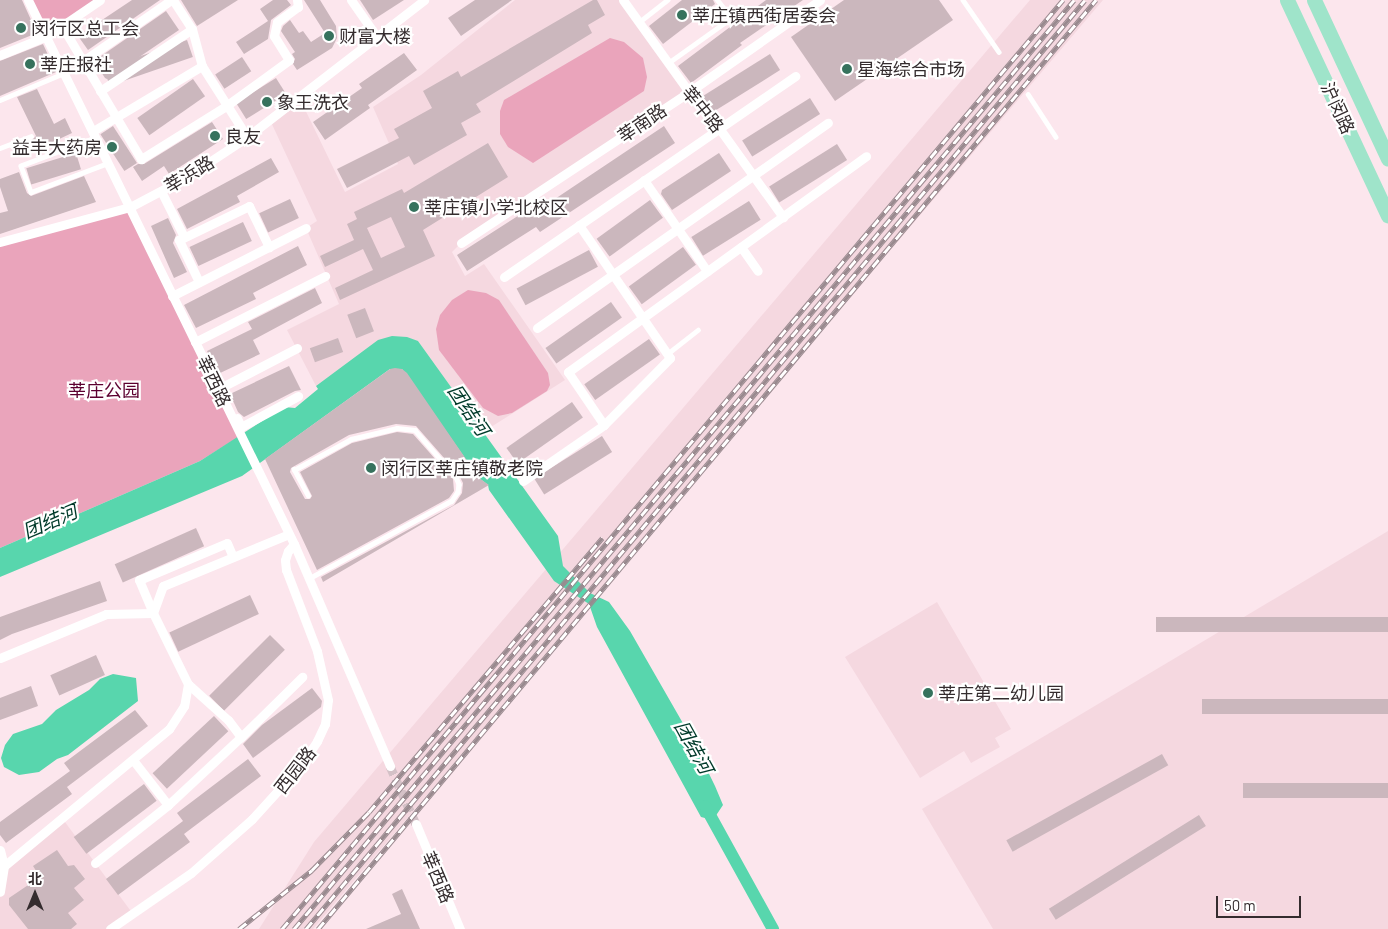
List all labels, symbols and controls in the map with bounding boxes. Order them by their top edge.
place label: 莘庄镇西街居委会 [692,4,836,26]
marker: 莘庄镇西街居委会 [676,9,688,21]
place label: 闵行区总工会 [31,17,139,39]
marker: 闵行区总工会 [15,22,27,34]
place label: 财富大楼 [339,25,411,47]
marker: 财富大楼 [323,30,335,42]
place label: 莘庄报社 [40,53,112,75]
marker: 莘庄报社 [24,58,36,70]
place label: 星海综合市场 [857,58,965,80]
marker: 星海综合市场 [841,63,853,75]
street label: 沪闵路 [1317,79,1359,137]
street label: 莘中路 [678,81,728,137]
place label: 象王洗衣 [277,91,349,113]
marker: 象王洗衣 [261,96,273,108]
street label: 莘南路 [614,99,670,147]
place label: 良友 [225,125,261,147]
marker: 良友 [209,130,221,142]
place label: 益丰大药房 [12,136,102,158]
marker: 益丰大药房 [106,141,118,153]
street label: 莘浜路 [160,151,218,197]
place label: 莘庄镇小学北校区 [424,196,568,218]
marker: 莘庄镇小学北校区 [408,201,420,213]
street label: 莘西路 [192,352,236,410]
park label: 莘庄公园 [68,379,140,401]
water label: 团结河 [444,380,494,440]
place label: 闵行区莘庄镇敬老院 [381,457,543,479]
marker: 闵行区莘庄镇敬老院 [365,462,377,474]
water label: 团结河 [19,499,81,543]
place label: 莘庄第二幼儿园 [938,682,1064,704]
marker: 莘庄第二幼儿园 [922,687,934,699]
water label: 团结河 [670,717,718,777]
street label: 西园路 [270,742,320,798]
street label: 莘西路 [418,848,458,906]
north arrow [10,869,60,919]
text: 北 [28,870,42,887]
scale bar [1218,886,1303,918]
text: 50 m [1224,896,1256,914]

